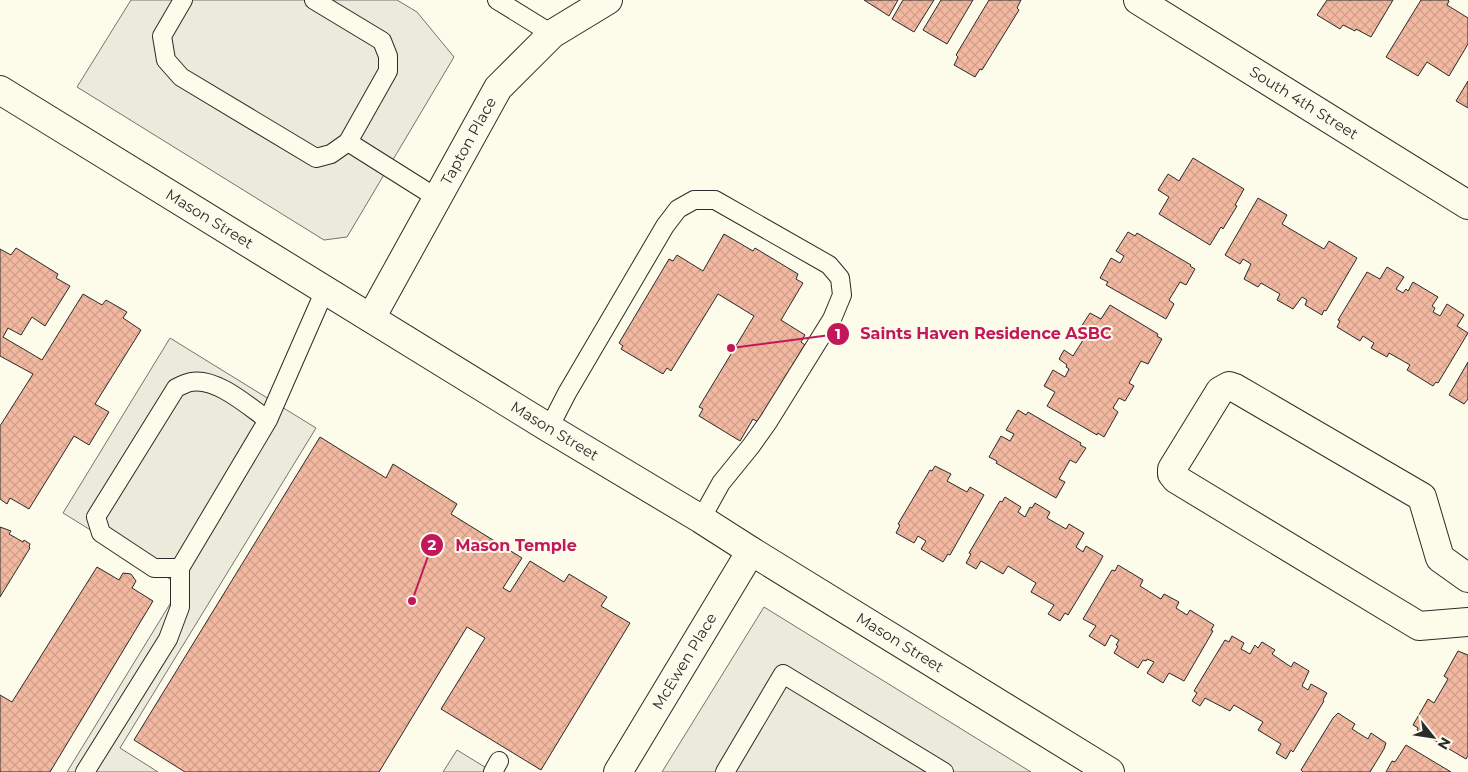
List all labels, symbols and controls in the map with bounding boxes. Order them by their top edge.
street label: South 4th Street [1246,62,1362,143]
street label: Tapton Place [436,94,500,188]
street label: Mason Street [162,184,257,253]
callout: Saints Haven Residence ASBC [825,318,1121,349]
text: 1 [835,324,841,343]
text: Saints Haven Residence ASBC [860,324,1112,343]
street label: Mason Street [507,397,602,464]
callout: Mason Temple [420,530,586,561]
text: 2 [428,535,437,554]
text: Mason Temple [455,536,577,555]
street label: Mason Street [853,608,947,676]
street label: McEwen Place [648,609,721,713]
north arrow [1408,712,1458,762]
text: N [1434,734,1455,753]

